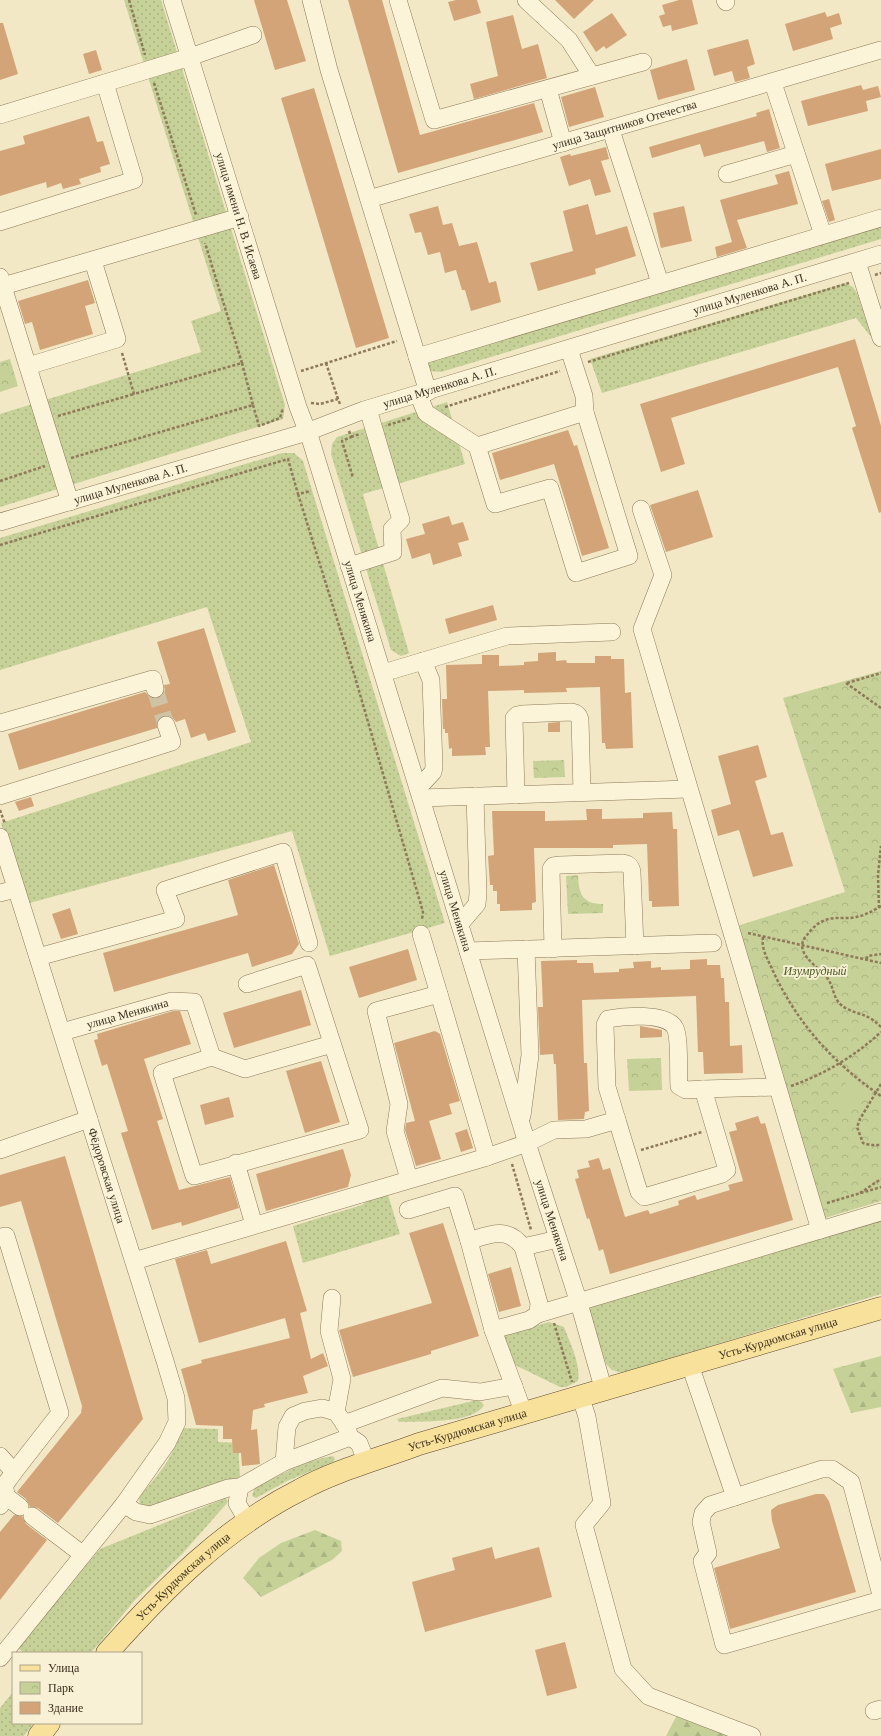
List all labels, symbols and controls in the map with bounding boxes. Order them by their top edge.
street label: улица Защитников Отечества [551,97,699,152]
street label: улица имени Н. В. Исаева [213,151,265,282]
street label: улица Муленкова А. П. [691,270,808,317]
street label: улица Муленкова А. П. [381,363,498,411]
street label: улица Муленкова А. П. [72,460,189,507]
street label: улица Менякина [341,559,380,644]
street label: улица Менякина [436,868,475,954]
park label: Изумрудный [782,964,847,978]
street label: улица Менякина [85,995,171,1032]
street label: Фёдоровская улица [85,1126,128,1226]
street label: улица Менякина [532,1178,572,1263]
street label: Усть-Курдюмская улица [717,1314,840,1362]
street label: Усть-Курдюмская улица [406,1406,529,1455]
street label: Усть-Курдюмская улица [133,1529,233,1624]
legend [12,1652,142,1724]
text: Улица [48,1661,80,1675]
text: Парк [48,1681,74,1695]
text: Здание [48,1701,83,1715]

